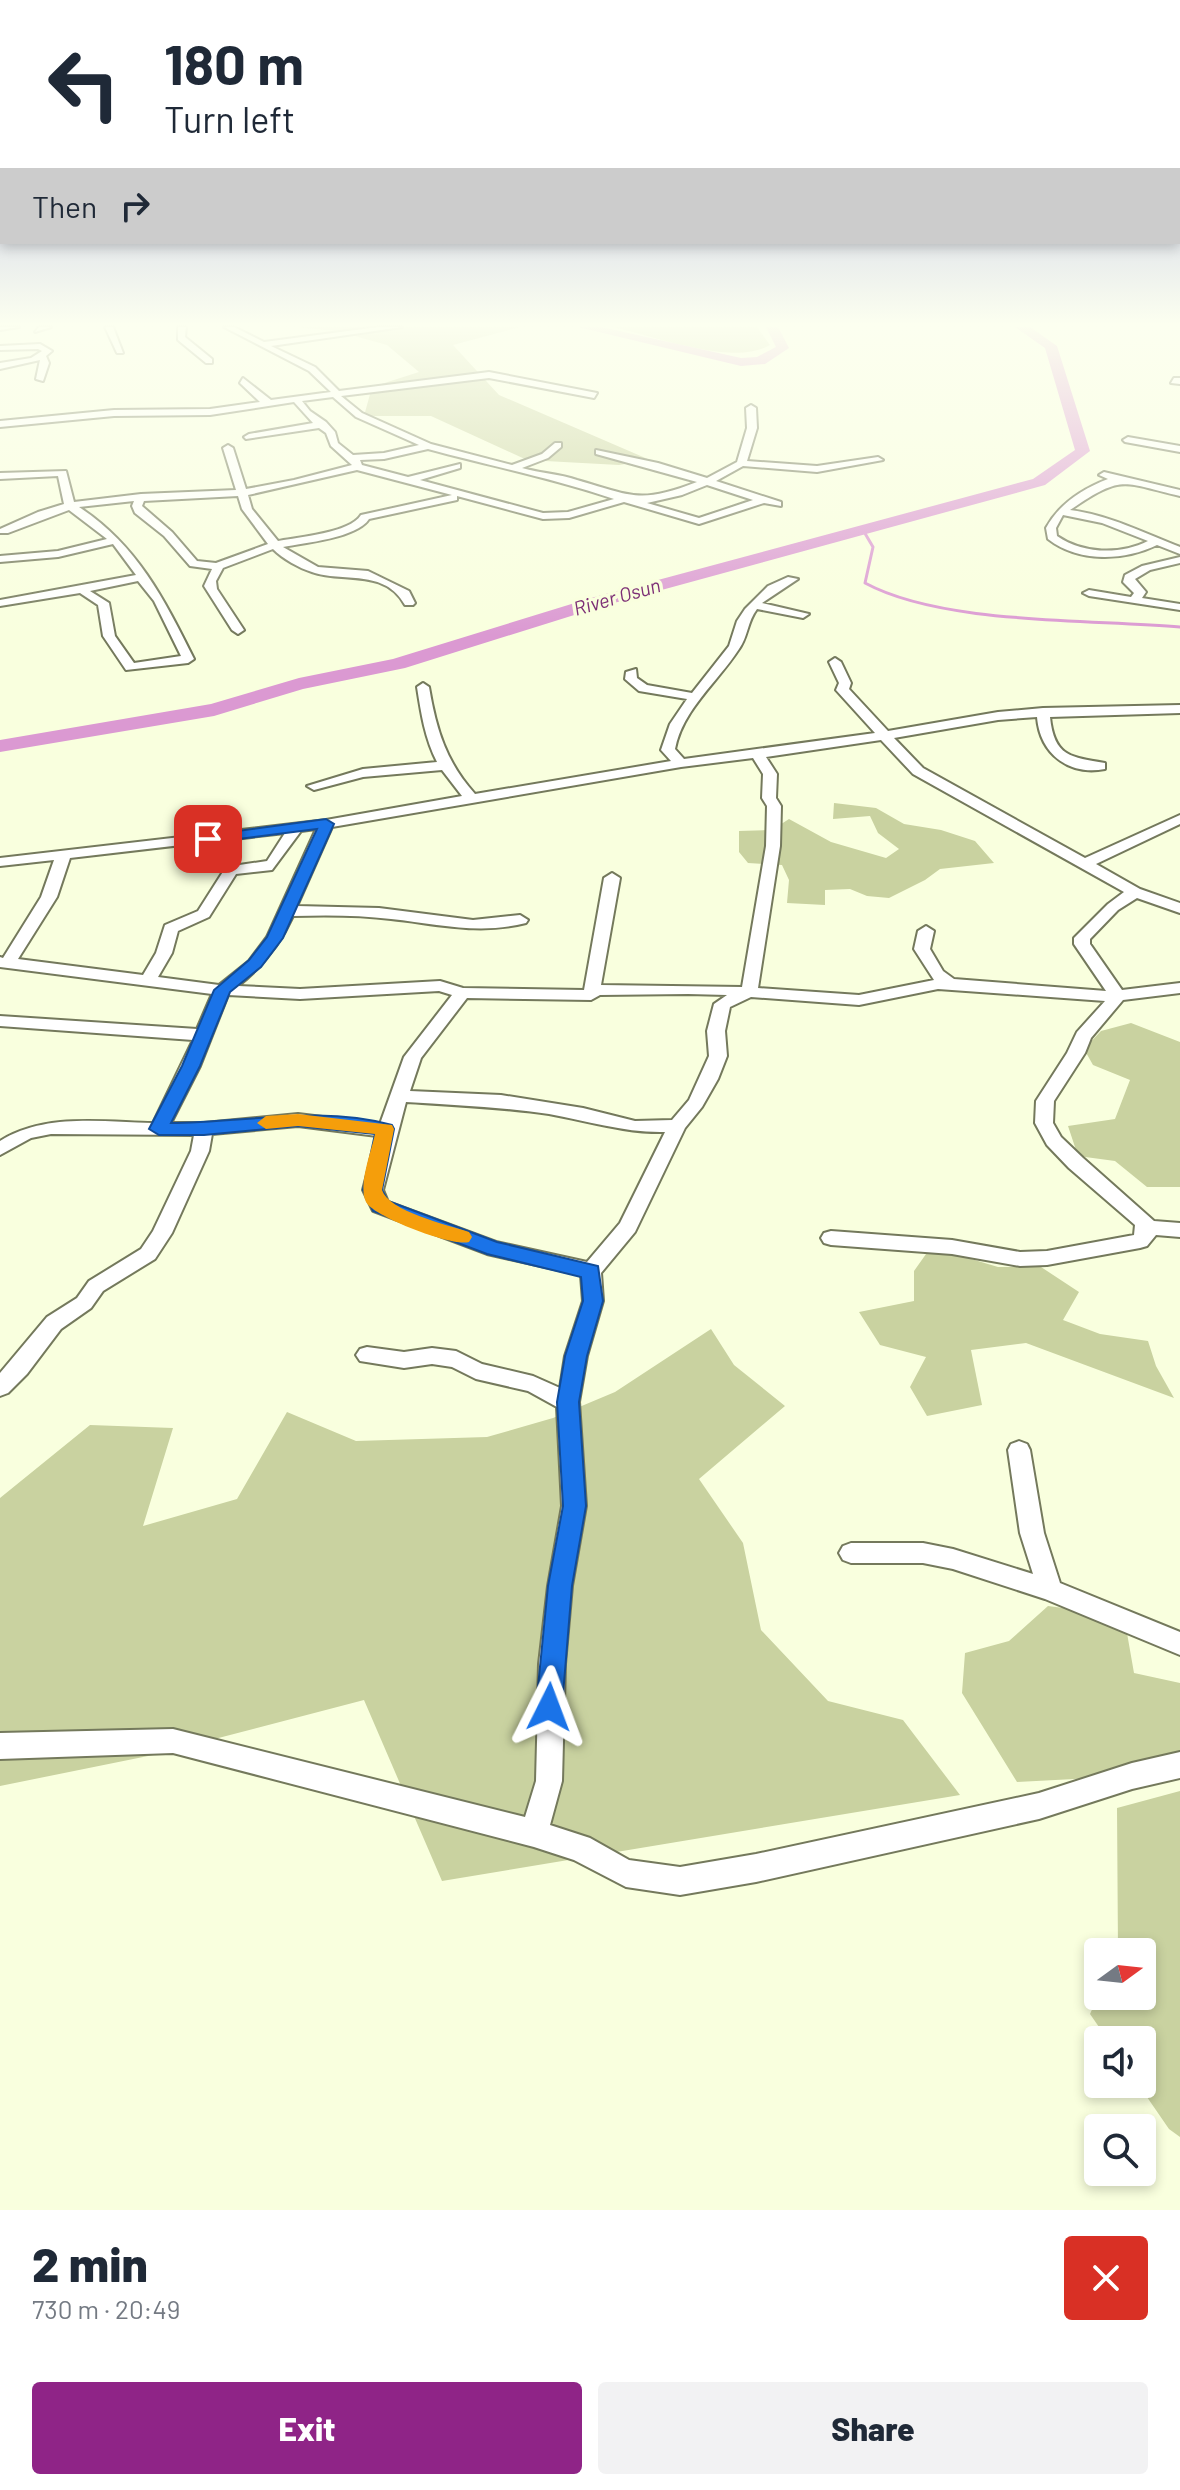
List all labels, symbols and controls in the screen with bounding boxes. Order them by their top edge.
text: 180 m [164,29,304,96]
icon: left [32,32,136,136]
text: Turn left [164,97,295,140]
icon: right [113,184,157,228]
text: Then [32,188,97,224]
water label: River Osun [571,572,663,620]
pin [174,805,242,873]
icon: arrive [186,817,230,861]
position arrow [507,1665,591,1749]
north arrow [1084,1938,1156,2010]
map controls [1084,1938,1156,2186]
button: sound [1084,2026,1156,2098]
button: search [1084,2114,1156,2186]
text: 2 min [32,2234,148,2292]
button: close [1064,2236,1148,2320]
text: 730 m · 20:49 [32,2293,180,2324]
button: Exit [32,2382,582,2474]
button: Share [598,2382,1148,2474]

